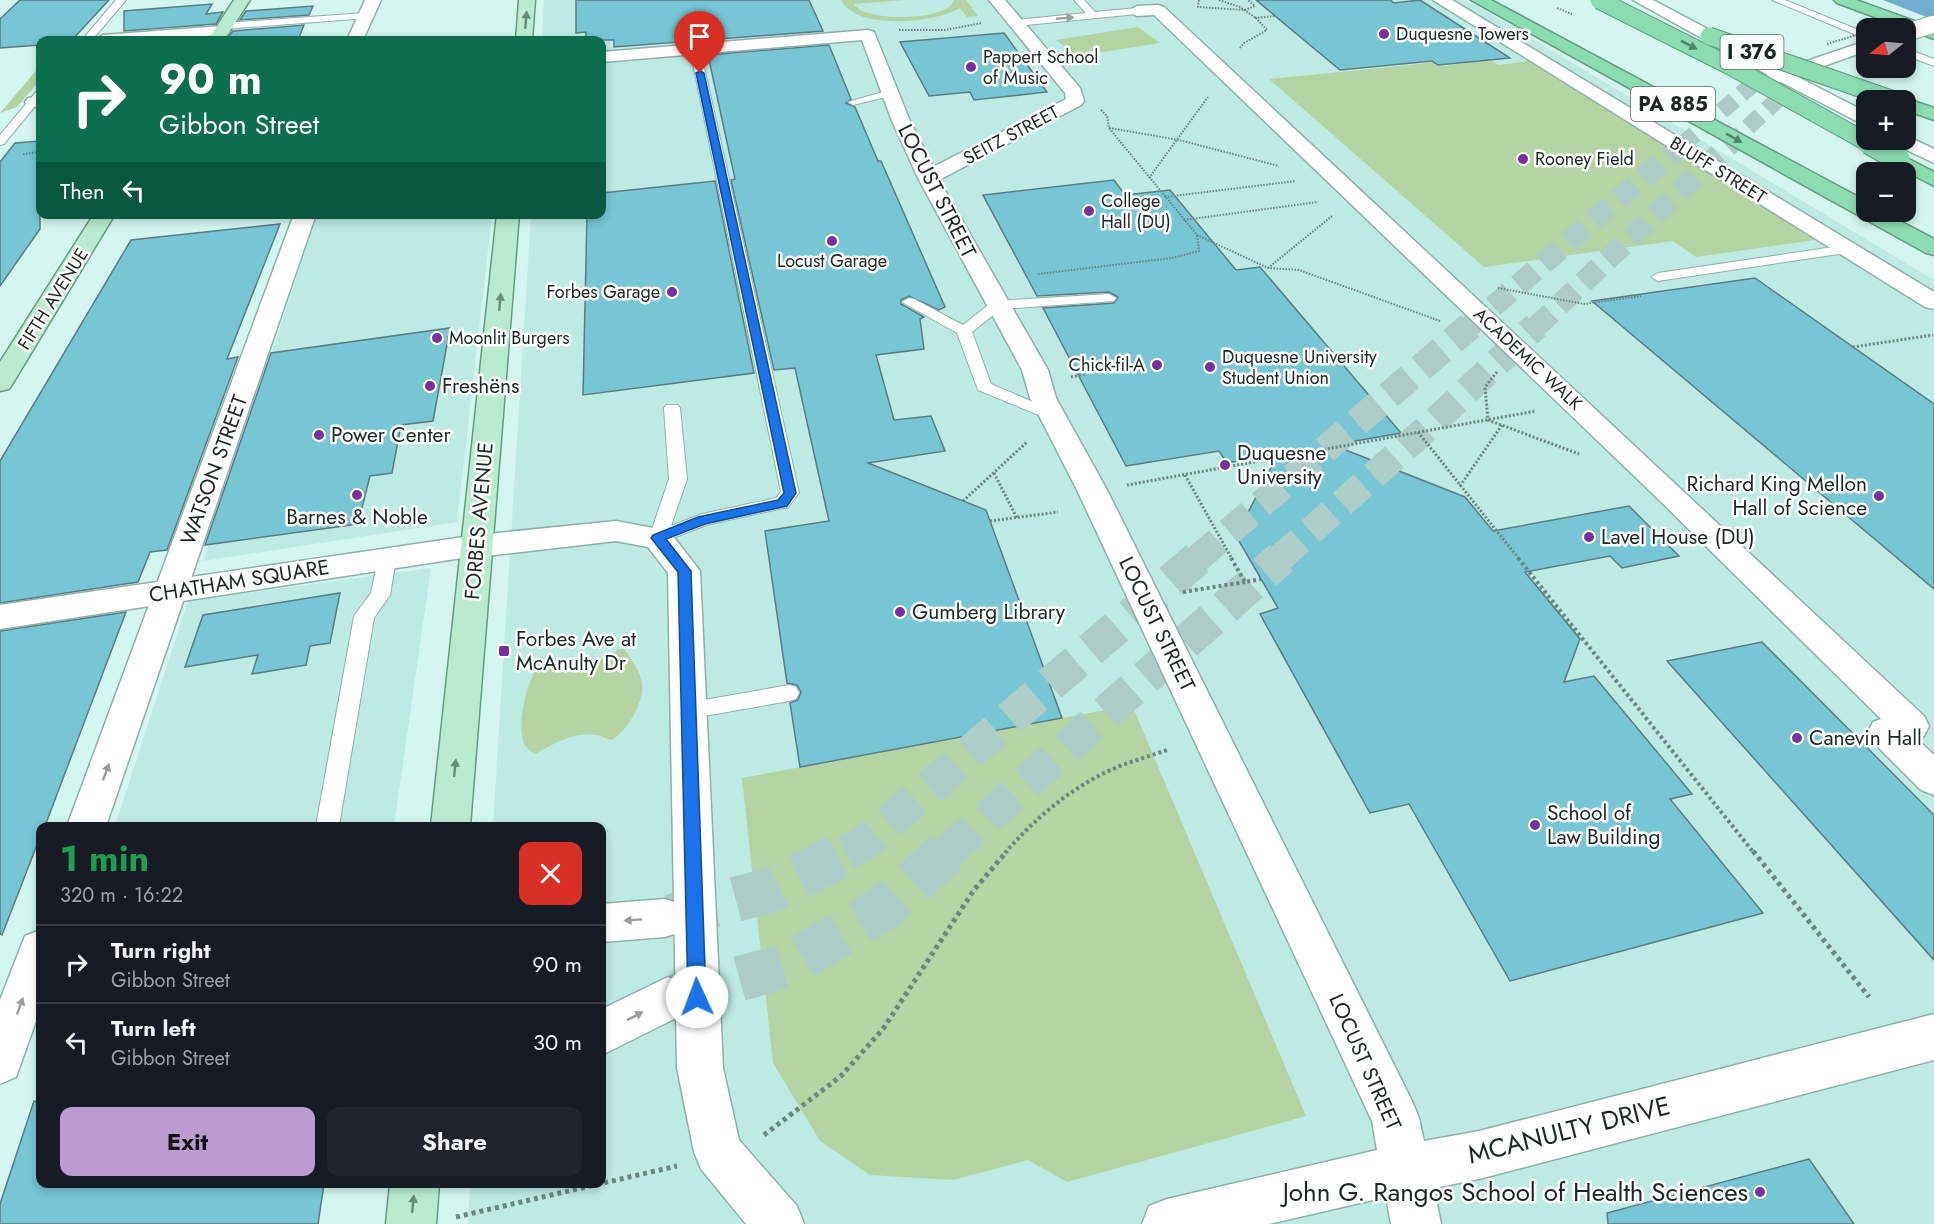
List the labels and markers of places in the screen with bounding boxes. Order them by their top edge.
pin [674,11,725,73]
place label: Duquesne Towers [1396,21,1529,47]
marker: Duquesne Towers [1377,27,1391,41]
place label: Pappert School of Music [983,44,1098,91]
marker: Pappert School of Music [964,60,978,74]
place label: Rooney Field [1535,146,1634,172]
marker: Rooney Field [1516,152,1530,166]
place label: College Hall (DU) [1101,188,1171,235]
marker: College Hall (DU) [1082,204,1096,218]
marker: Locust Garage [825,234,839,248]
place label: Locust Garage [777,248,887,274]
place label: Forbes Garage [546,279,660,305]
marker: Forbes Garage [665,285,679,299]
place label: Moonlit Burgers [449,325,570,351]
marker: Moonlit Burgers [430,331,444,345]
place label: Duquesne University Student Union [1222,344,1377,391]
place label: Chick-fil-A [1069,352,1145,378]
marker: Chick-fil-A [1150,358,1164,372]
marker: Duquesne University Student Union [1203,360,1217,374]
place label: Freshëns [442,371,520,401]
marker: Freshëns [423,379,437,393]
place label: Power Center [331,420,451,450]
marker: Power Center [312,428,326,442]
place label: Duquesne University [1237,438,1327,492]
marker: Duquesne University [1218,458,1232,472]
place label: Richard King Mellon Hall of Science [1687,469,1867,523]
marker: Barnes & Noble [350,488,364,502]
marker: Richard King Mellon Hall of Science [1872,489,1886,503]
place label: Barnes & Noble [286,502,428,532]
place label: Lavel House (DU) [1601,522,1755,552]
marker: Lavel House (DU) [1582,530,1596,544]
place label: Gumberg Library [912,597,1066,627]
marker: Gumberg Library [893,605,907,619]
place label: Forbes Ave at McAnulty Dr [516,624,636,678]
marker: Forbes Ave at McAnulty Dr [497,644,511,658]
place label: Canevin Hall [1809,723,1922,753]
marker: Canevin Hall [1790,731,1804,745]
place label: School of Law Building [1547,798,1660,852]
marker: School of Law Building [1528,818,1542,832]
place label: John G. Rangos School of Health Sciences [1280,1173,1748,1211]
marker: John G. Rangos School of Health Sciences [1753,1185,1767,1199]

